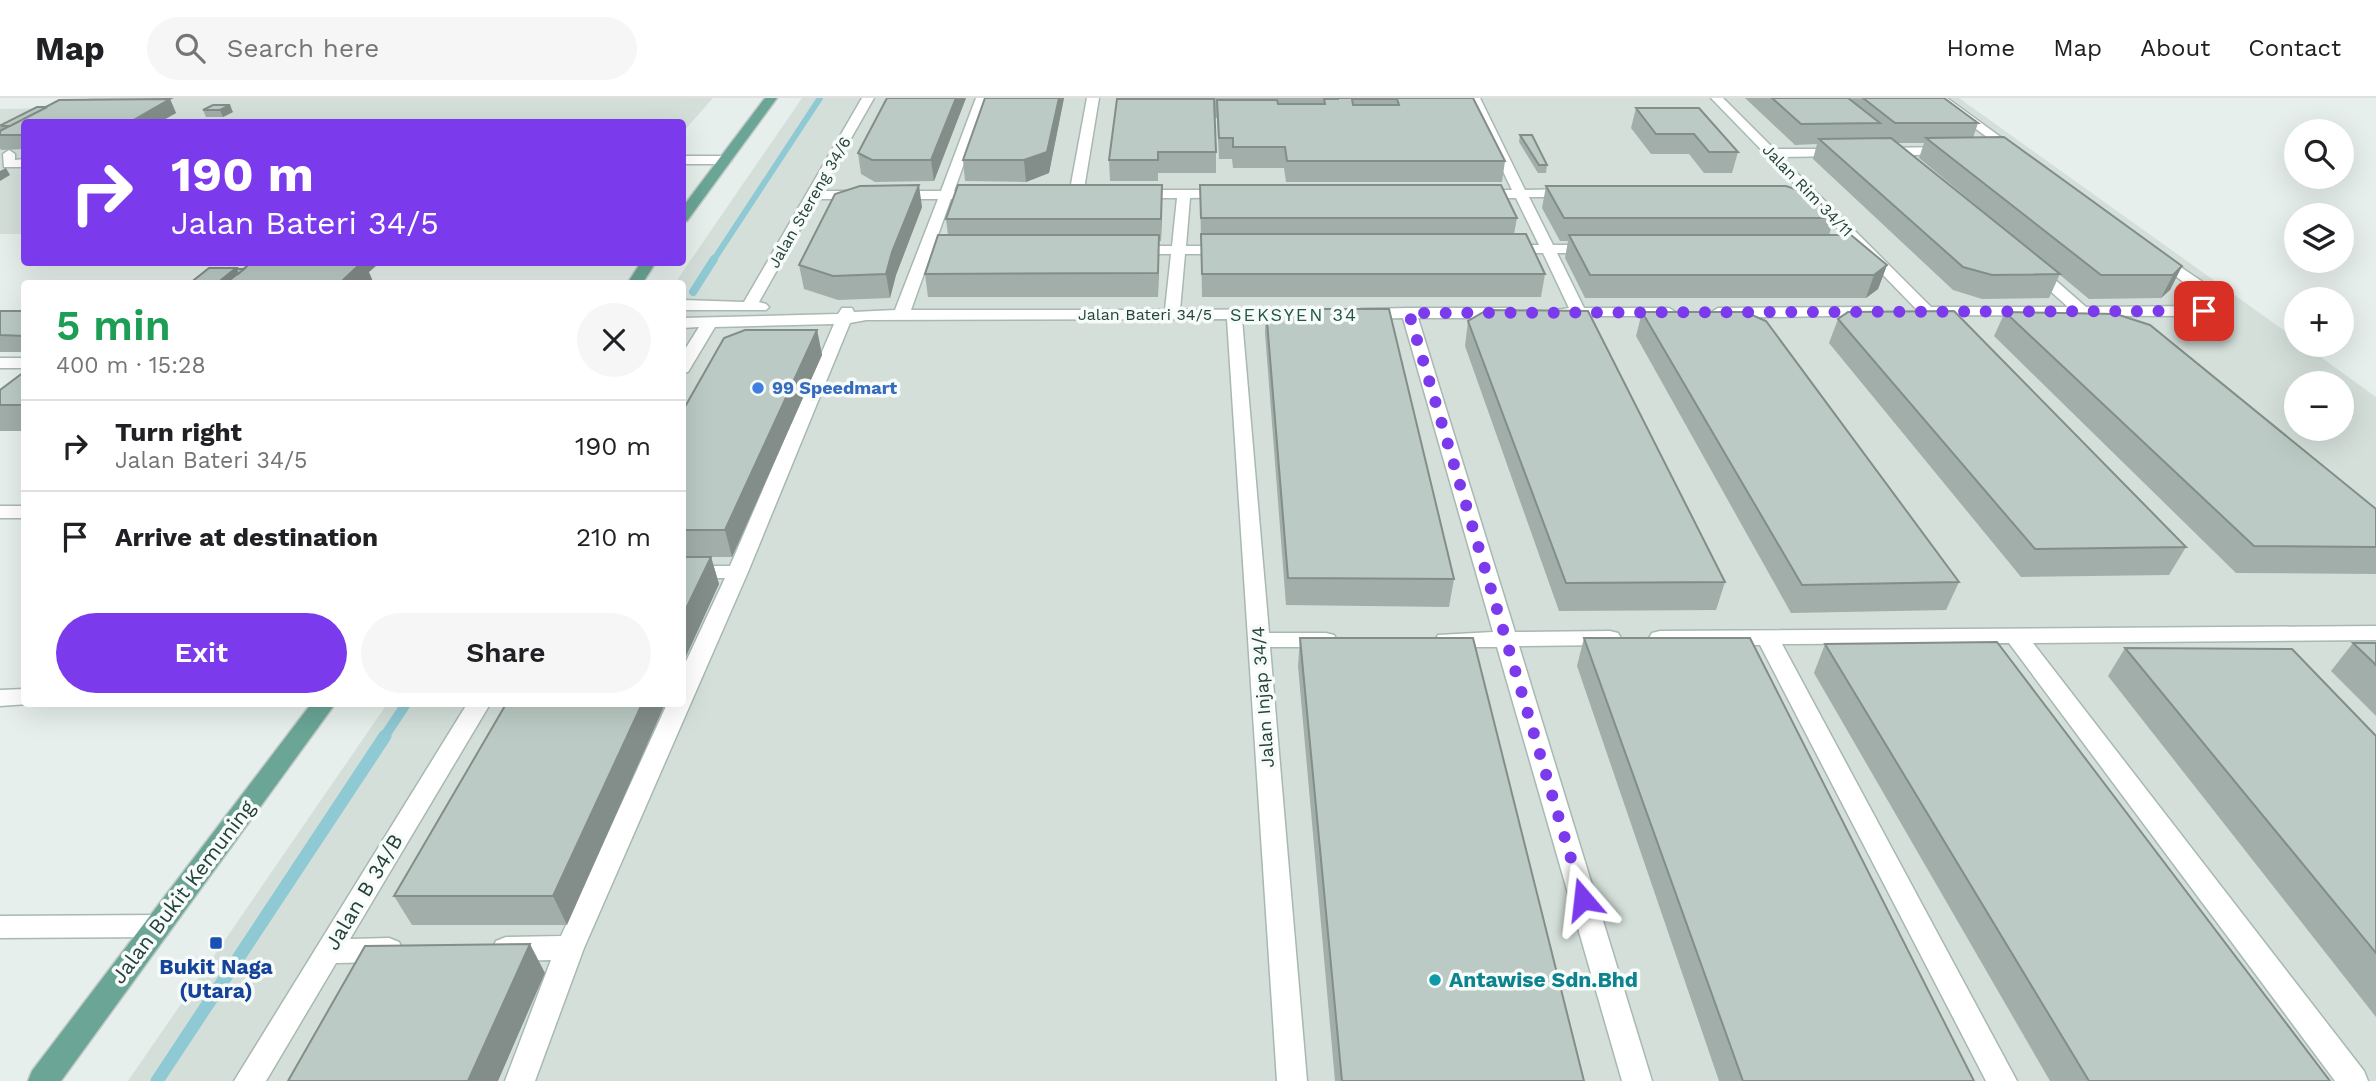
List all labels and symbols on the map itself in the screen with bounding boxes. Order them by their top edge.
street label: Jalan Stereng 34/6 [764,133,855,271]
street label: Jalan Rim 34/11 [1759,140,1857,241]
pin [2174,281,2234,341]
district label: SEKSYEN 34 [1230,304,1358,325]
street label: Jalan Bateri 34/5 [1078,305,1212,324]
place label: 99 Speedmart [772,377,897,398]
marker: 99 Speedmart [750,380,766,396]
street label: Jalan Injap 34/4 [1247,626,1278,768]
street label: Jalan Bukit Kemuning [106,795,260,988]
street label: Jalan B 34/B [319,829,408,954]
position arrow [1546,862,1620,936]
marker: Bukit Naga (Utara) [208,935,224,951]
place label: Bukit Naga (Utara) [159,954,274,1003]
place label: Antawise Sdn.Bhd [1449,967,1638,992]
marker: Antawise Sdn.Bhd [1427,972,1443,988]

